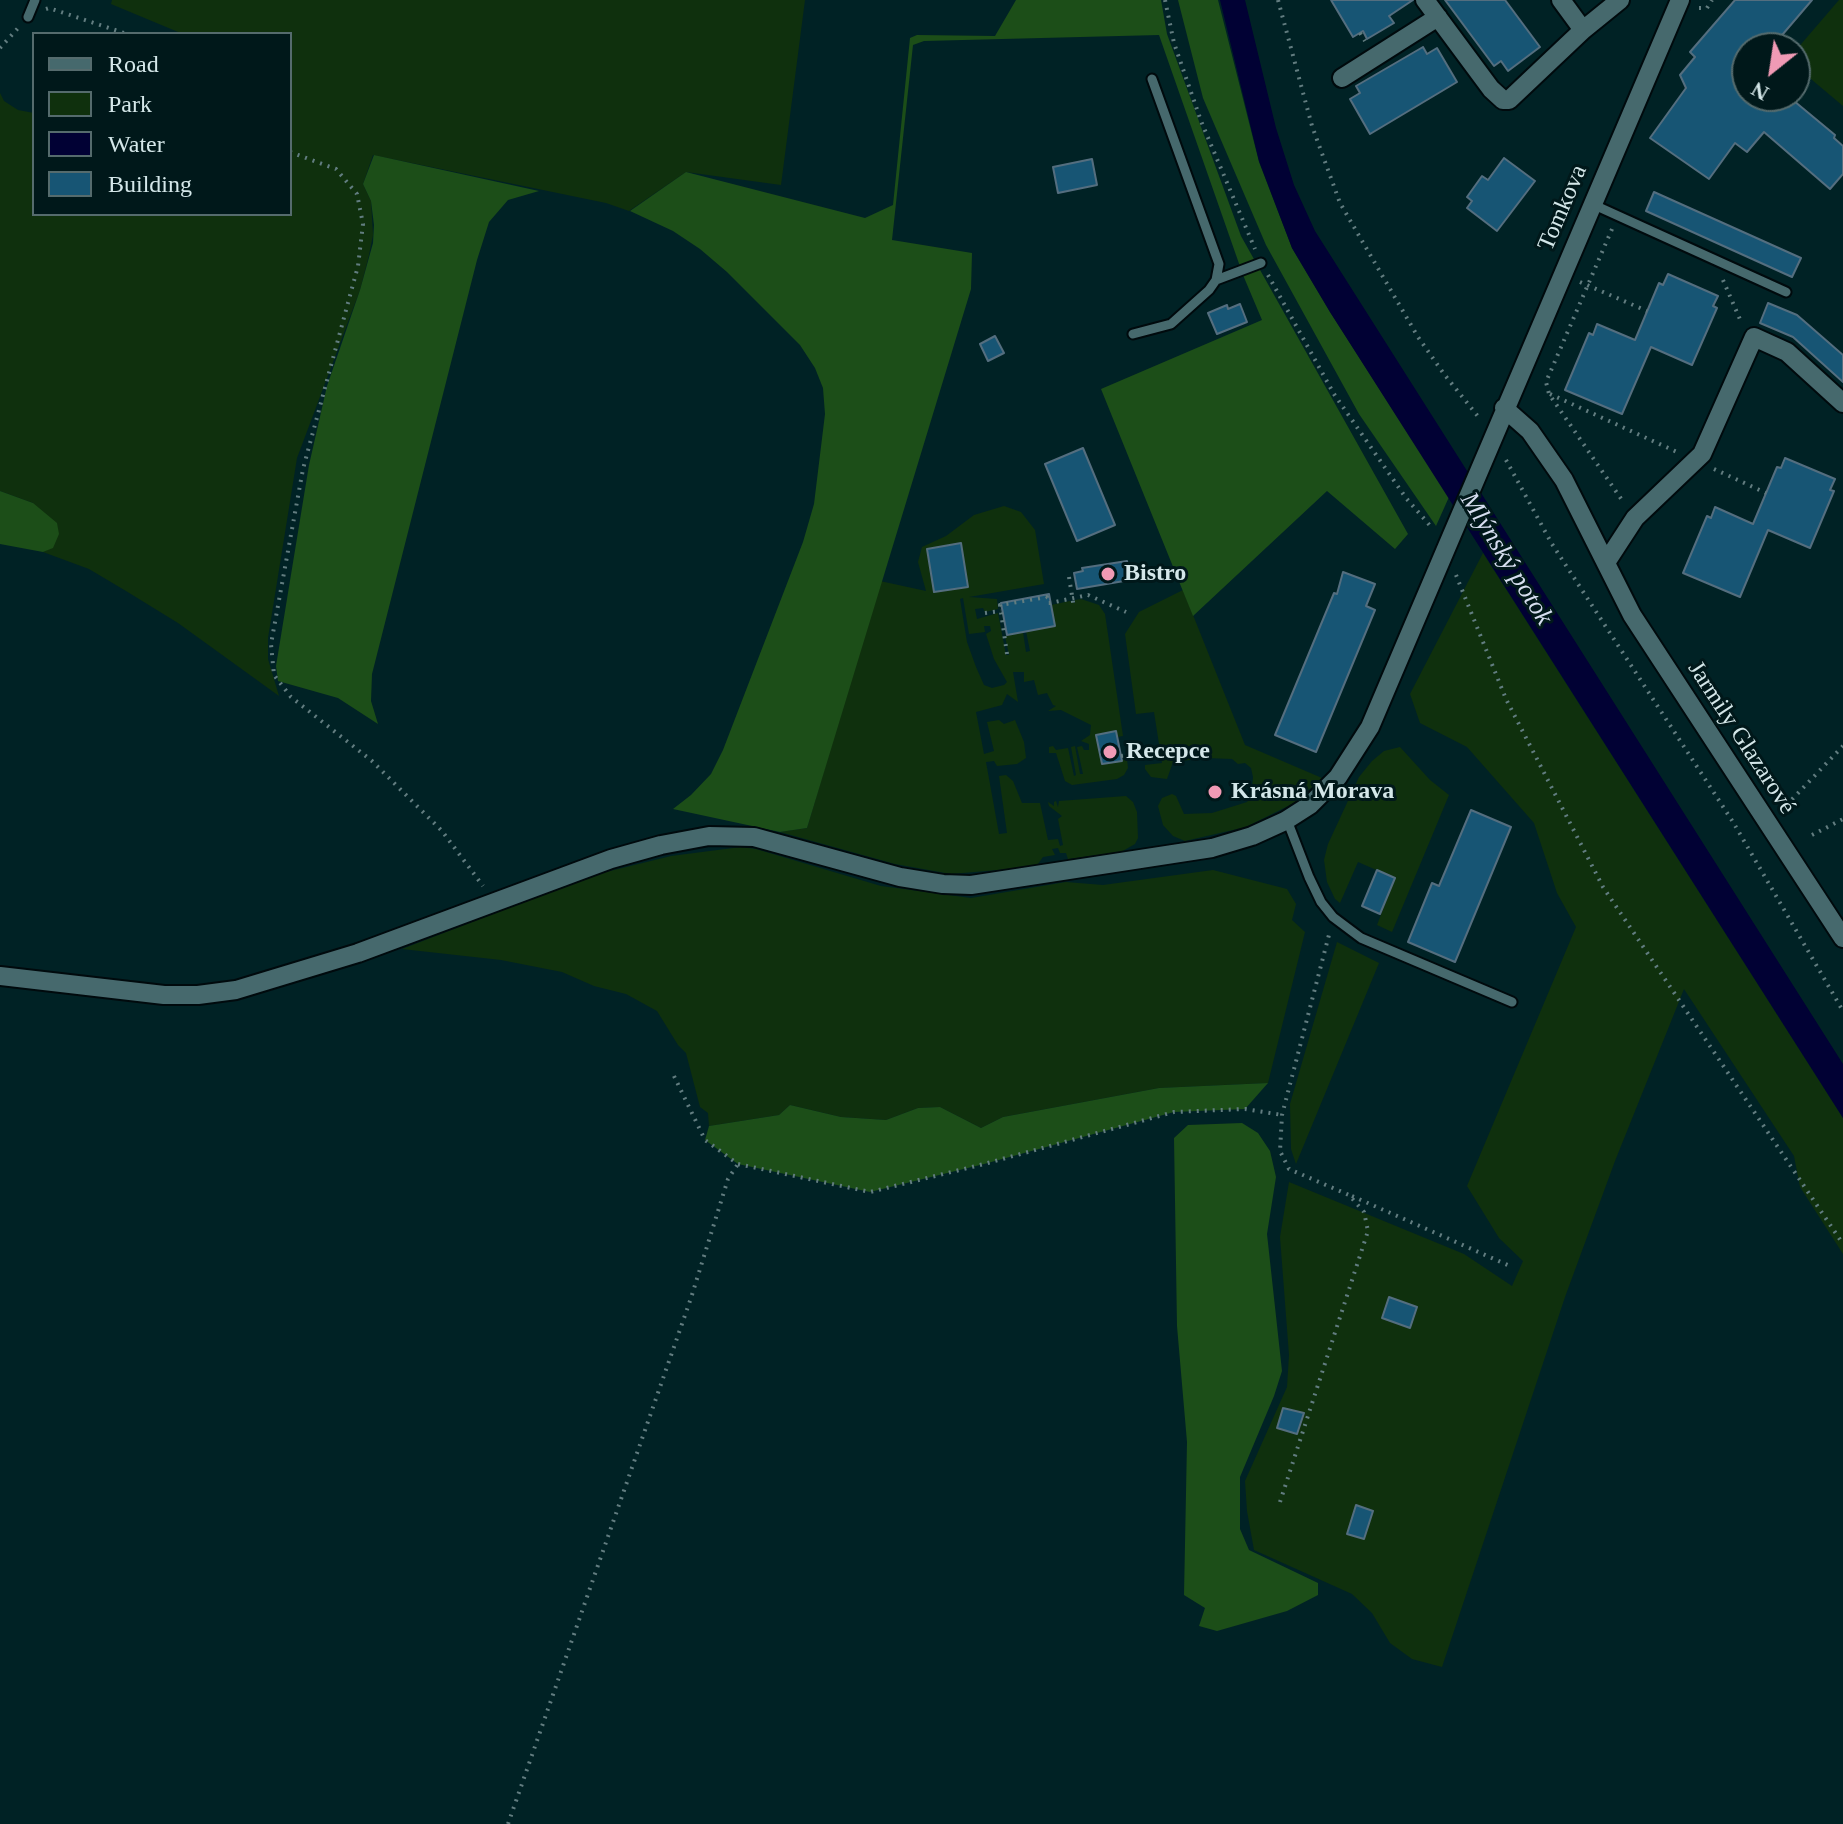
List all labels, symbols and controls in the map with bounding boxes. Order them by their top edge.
legend [32,32,292,216]
north arrow [1731,32,1811,112]
text: Road [108,51,159,77]
text: N [1747,77,1773,106]
text: Park [108,91,152,117]
text: Water [108,131,165,157]
street label: Tomkova [1532,161,1594,255]
text: Building [108,171,192,197]
water label: Mlýnský potok [1453,487,1559,631]
place label: Bistro [1124,560,1186,588]
marker: Bistro [1099,565,1117,583]
street label: Jarmily Glazarové [1681,656,1801,820]
place label: Recepce [1126,738,1210,766]
marker: Recepce [1101,743,1119,761]
place label: Krásná Morava [1231,778,1394,806]
marker: Krásná Morava [1206,783,1224,801]

